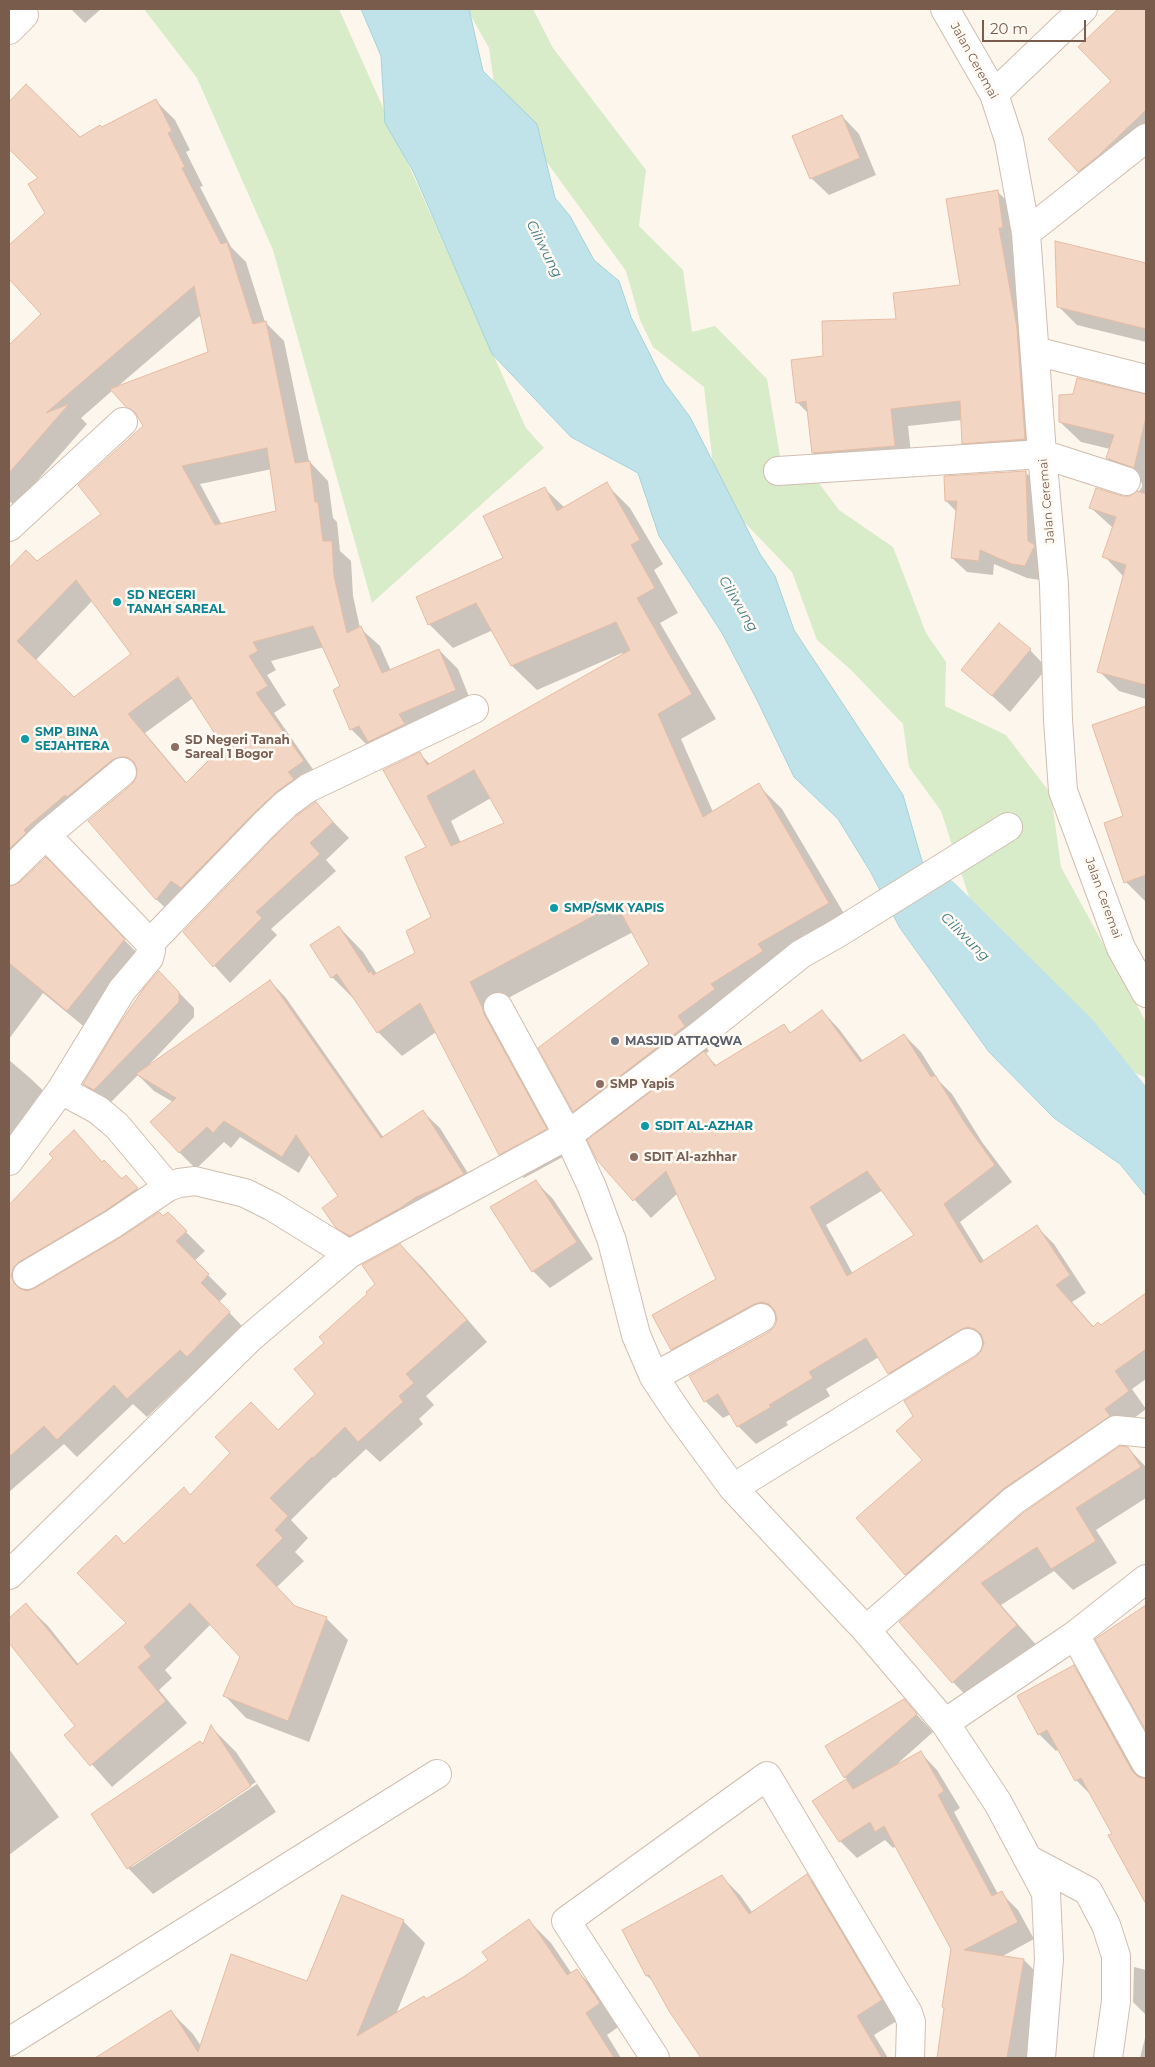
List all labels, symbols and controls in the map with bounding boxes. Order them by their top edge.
scale bar [985,10,1089,42]
text: 20 m [990,19,1028,38]
street label: Jalan Ceremai [947,20,1001,102]
water label: Ciliwung [522,218,566,280]
street label: Jalan Ceremai [1036,458,1058,544]
water label: Ciliwung [715,573,761,635]
place label: SD NEGERI TANAH SAREAL [127,588,225,616]
marker: SD NEGERI TANAH SAREAL [111,596,123,608]
place label: SMP BINA SEJAHTERA [35,725,109,753]
marker: SMP BINA SEJAHTERA [19,733,31,745]
place label: SD Negeri Tanah Sareal 1 Bogor [185,733,290,761]
marker: SD Negeri Tanah Sareal 1 Bogor [169,741,181,753]
street label: Jalan Ceremai [1082,856,1124,940]
place label: SMP/SMK YAPIS [564,901,664,915]
marker: SMP/SMK YAPIS [548,902,560,914]
water label: Ciliwung [937,909,993,965]
place label: MASJID ATTAQWA [625,1034,742,1048]
marker: MASJID ATTAQWA [609,1035,621,1047]
place label: SMP Yapis [610,1077,674,1091]
marker: SMP Yapis [594,1078,606,1090]
place label: SDIT AL-AZHAR [655,1119,753,1133]
marker: SDIT AL-AZHAR [639,1120,651,1132]
place label: SDIT Al-azhhar [644,1150,737,1164]
marker: SDIT Al-azhhar [628,1151,640,1163]

